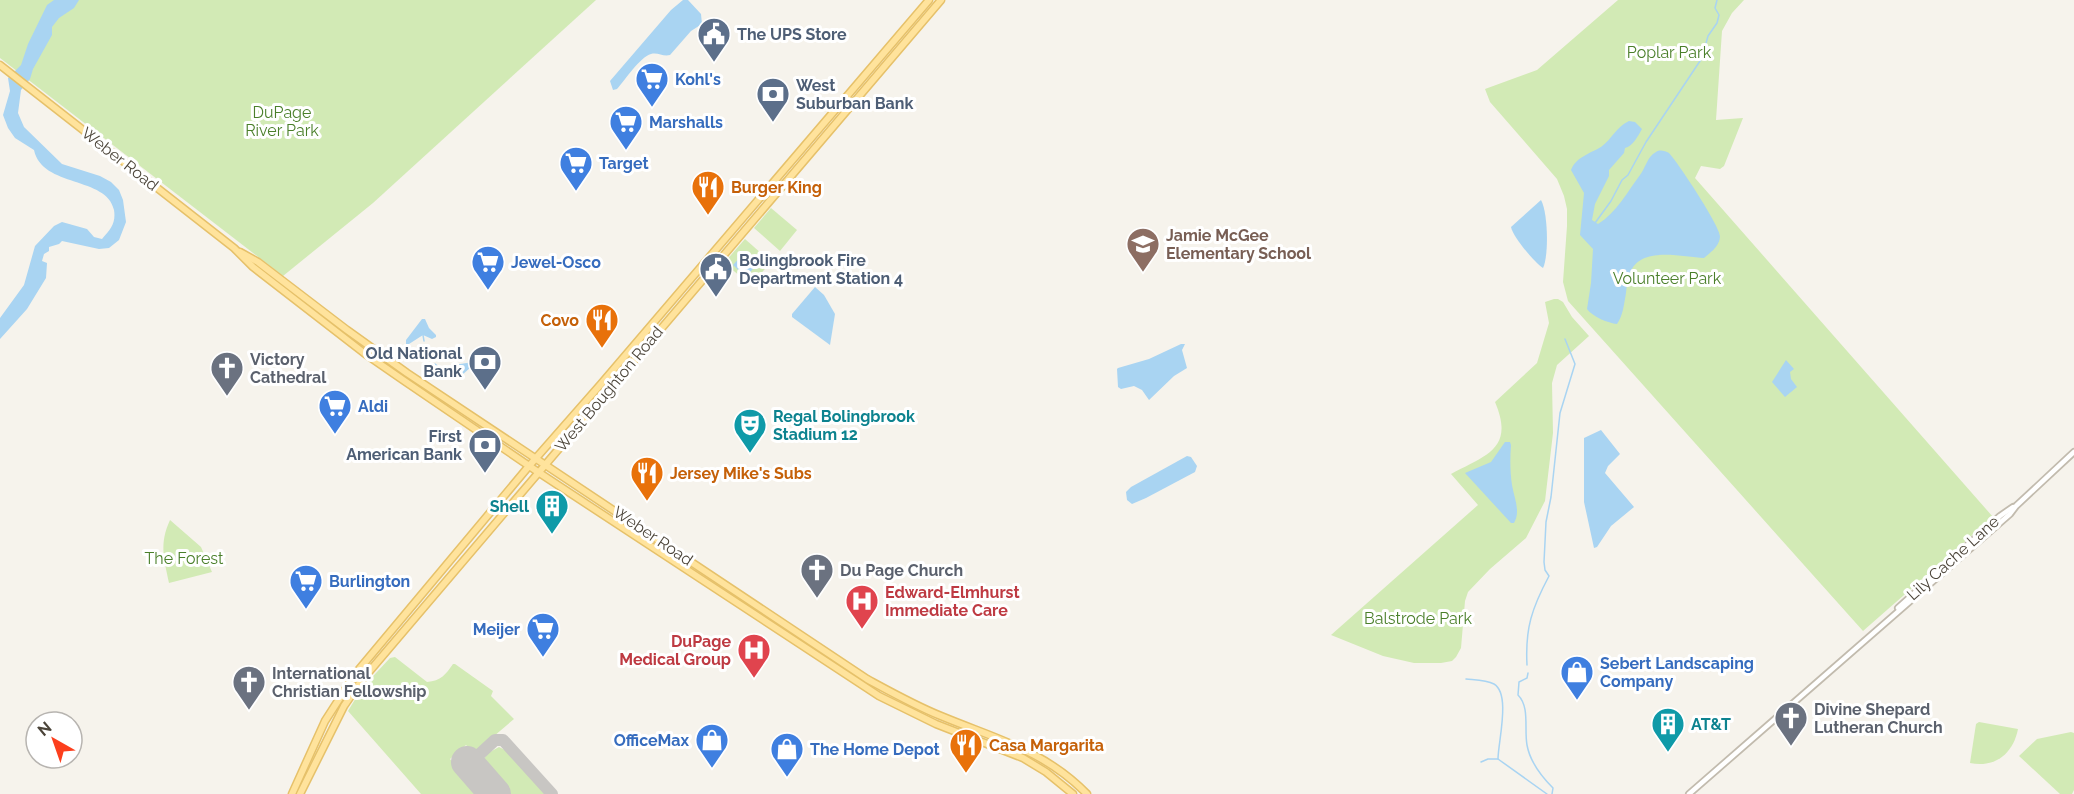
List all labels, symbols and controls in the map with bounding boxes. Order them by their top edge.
public building icon: The UPS Store [696,16,732,63]
place label: The UPS Store [737,25,847,44]
park label: Poplar Park [1627,43,1712,62]
supermarket icon: Kohl's [634,61,670,108]
place label: Kohl's [675,70,721,89]
bank icon: West Suburban Bank [755,76,791,123]
place label: West Suburban Bank [796,76,913,113]
park label: DuPage River Park [245,103,319,140]
supermarket icon: Marshalls [608,104,644,151]
place label: Marshalls [649,113,723,132]
street label: Weber Road [78,123,162,195]
supermarket icon: Target [558,145,594,192]
place label: Target [599,154,649,173]
restaurant icon: Burger King [690,169,726,216]
place label: Burger King [731,178,822,197]
school or university icon: Jamie McGee Elementary School [1125,226,1161,273]
place label: Jamie McGee Elementary School [1166,226,1312,263]
supermarket icon: Jewel-Osco [470,244,506,291]
public building icon: Bolingbrook Fire Department Station 4 [698,251,734,298]
place label: Bolingbrook Fire Department Station 4 [739,251,903,288]
place label: Jewel-Osco [511,253,601,272]
park label: Volunteer Park [1613,269,1722,288]
restaurant icon: Covo [584,302,620,349]
place label: Covo [540,311,579,330]
street label: West Boughton Road [551,323,667,455]
place label: Old National Bank [366,344,463,381]
bank icon: Old National Bank [467,344,503,391]
church icon: Victory Cathedral [209,350,245,397]
place label: Victory Cathedral [250,350,327,387]
supermarket icon: Aldi [317,388,353,435]
place label: Aldi [358,397,388,416]
theatre icon: Regal Bolingbrook Stadium 12 [732,407,768,454]
place label: Regal Bolingbrook Stadium 12 [773,407,915,444]
place label: First American Bank [346,427,462,464]
bank icon: First American Bank [467,427,503,474]
restaurant icon: Jersey Mike's Subs [629,455,665,502]
place label: Jersey Mike's Subs [670,464,812,483]
building icon: Shell [534,488,570,535]
place label: Shell [490,497,530,516]
street label: Weber Road [610,502,696,570]
street label: Lily Cache Lane [1903,512,2003,604]
park label: The Forest [145,549,224,568]
church icon: Du Page Church [799,552,835,599]
place label: Du Page Church [840,561,963,580]
supermarket icon: Burlington [288,563,324,610]
place label: Burlington [329,572,410,591]
hospital icon: Edward-Elmhurst Immediate Care [844,583,880,630]
place label: Edward-Elmhurst Immediate Care [885,583,1020,620]
park label: Balstrode Park [1364,609,1472,628]
supermarket icon: Meijer [525,611,561,658]
place label: Meijer [473,620,520,639]
place label: DuPage Medical Group [619,632,731,669]
hospital icon: DuPage Medical Group [736,632,772,679]
shop icon: Sebert Landscaping Company [1559,654,1595,701]
place label: Sebert Landscaping Company [1600,654,1754,691]
church icon: International Christian Fellowship [231,664,267,711]
place label: International Christian Fellowship [272,664,427,701]
church icon: Divine Shepard Lutheran Church [1773,700,1809,747]
place label: Divine Shepard Lutheran Church [1814,700,1943,737]
building icon: AT&T [1650,706,1686,753]
north arrow [24,710,84,770]
place label: AT&T [1691,715,1731,734]
text: N [34,718,55,740]
shop icon: OfficeMax [694,722,730,769]
restaurant icon: Casa Margarita [948,727,984,774]
place label: OfficeMax [614,731,689,750]
shop icon: The Home Depot [769,731,805,778]
place label: Casa Margarita [989,736,1104,755]
place label: The Home Depot [810,740,940,759]

